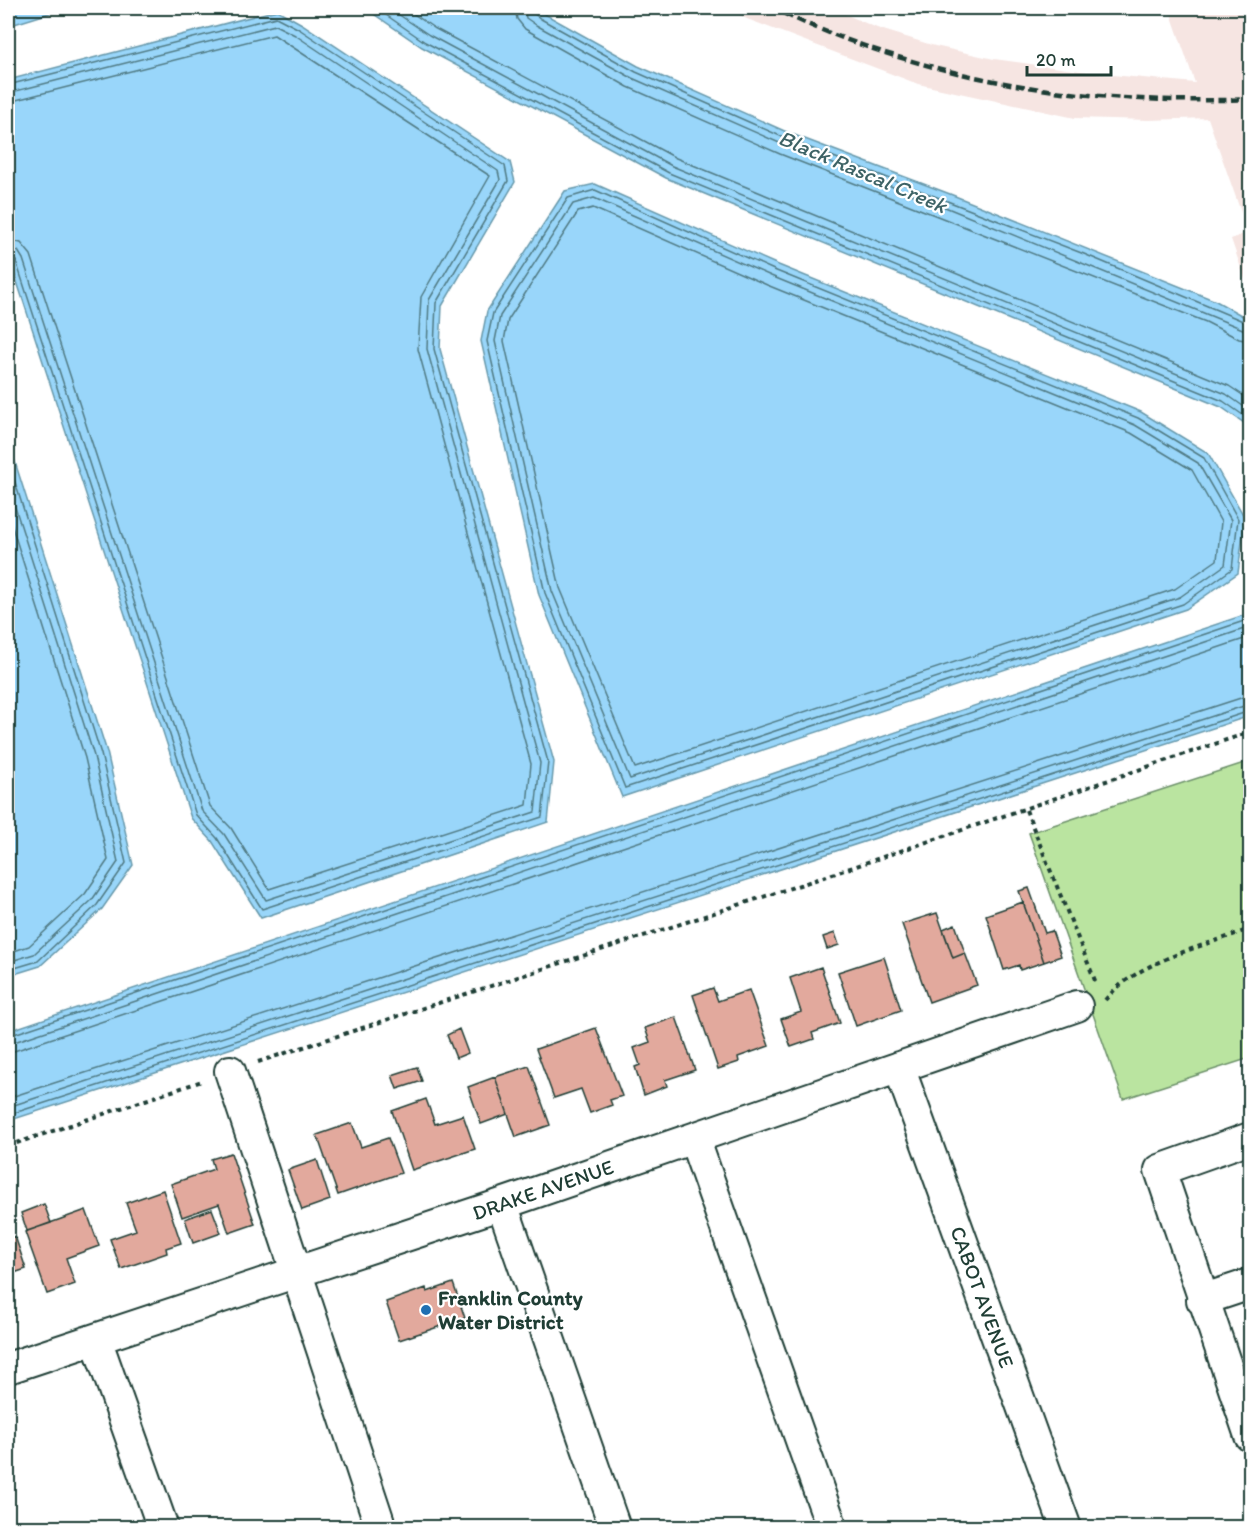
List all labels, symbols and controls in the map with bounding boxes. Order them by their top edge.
scale bar [1027,39,1111,77]
text: 20 m [1036,49,1076,71]
water label: Black Rascal Creek [775,124,953,220]
street label: DRAKE AVENUE [469,1154,617,1225]
street label: CABOT AVENUE [945,1223,1020,1371]
place label: Franklin County Water District [438,1285,583,1334]
marker: Franklin County Water District [419,1303,433,1317]

